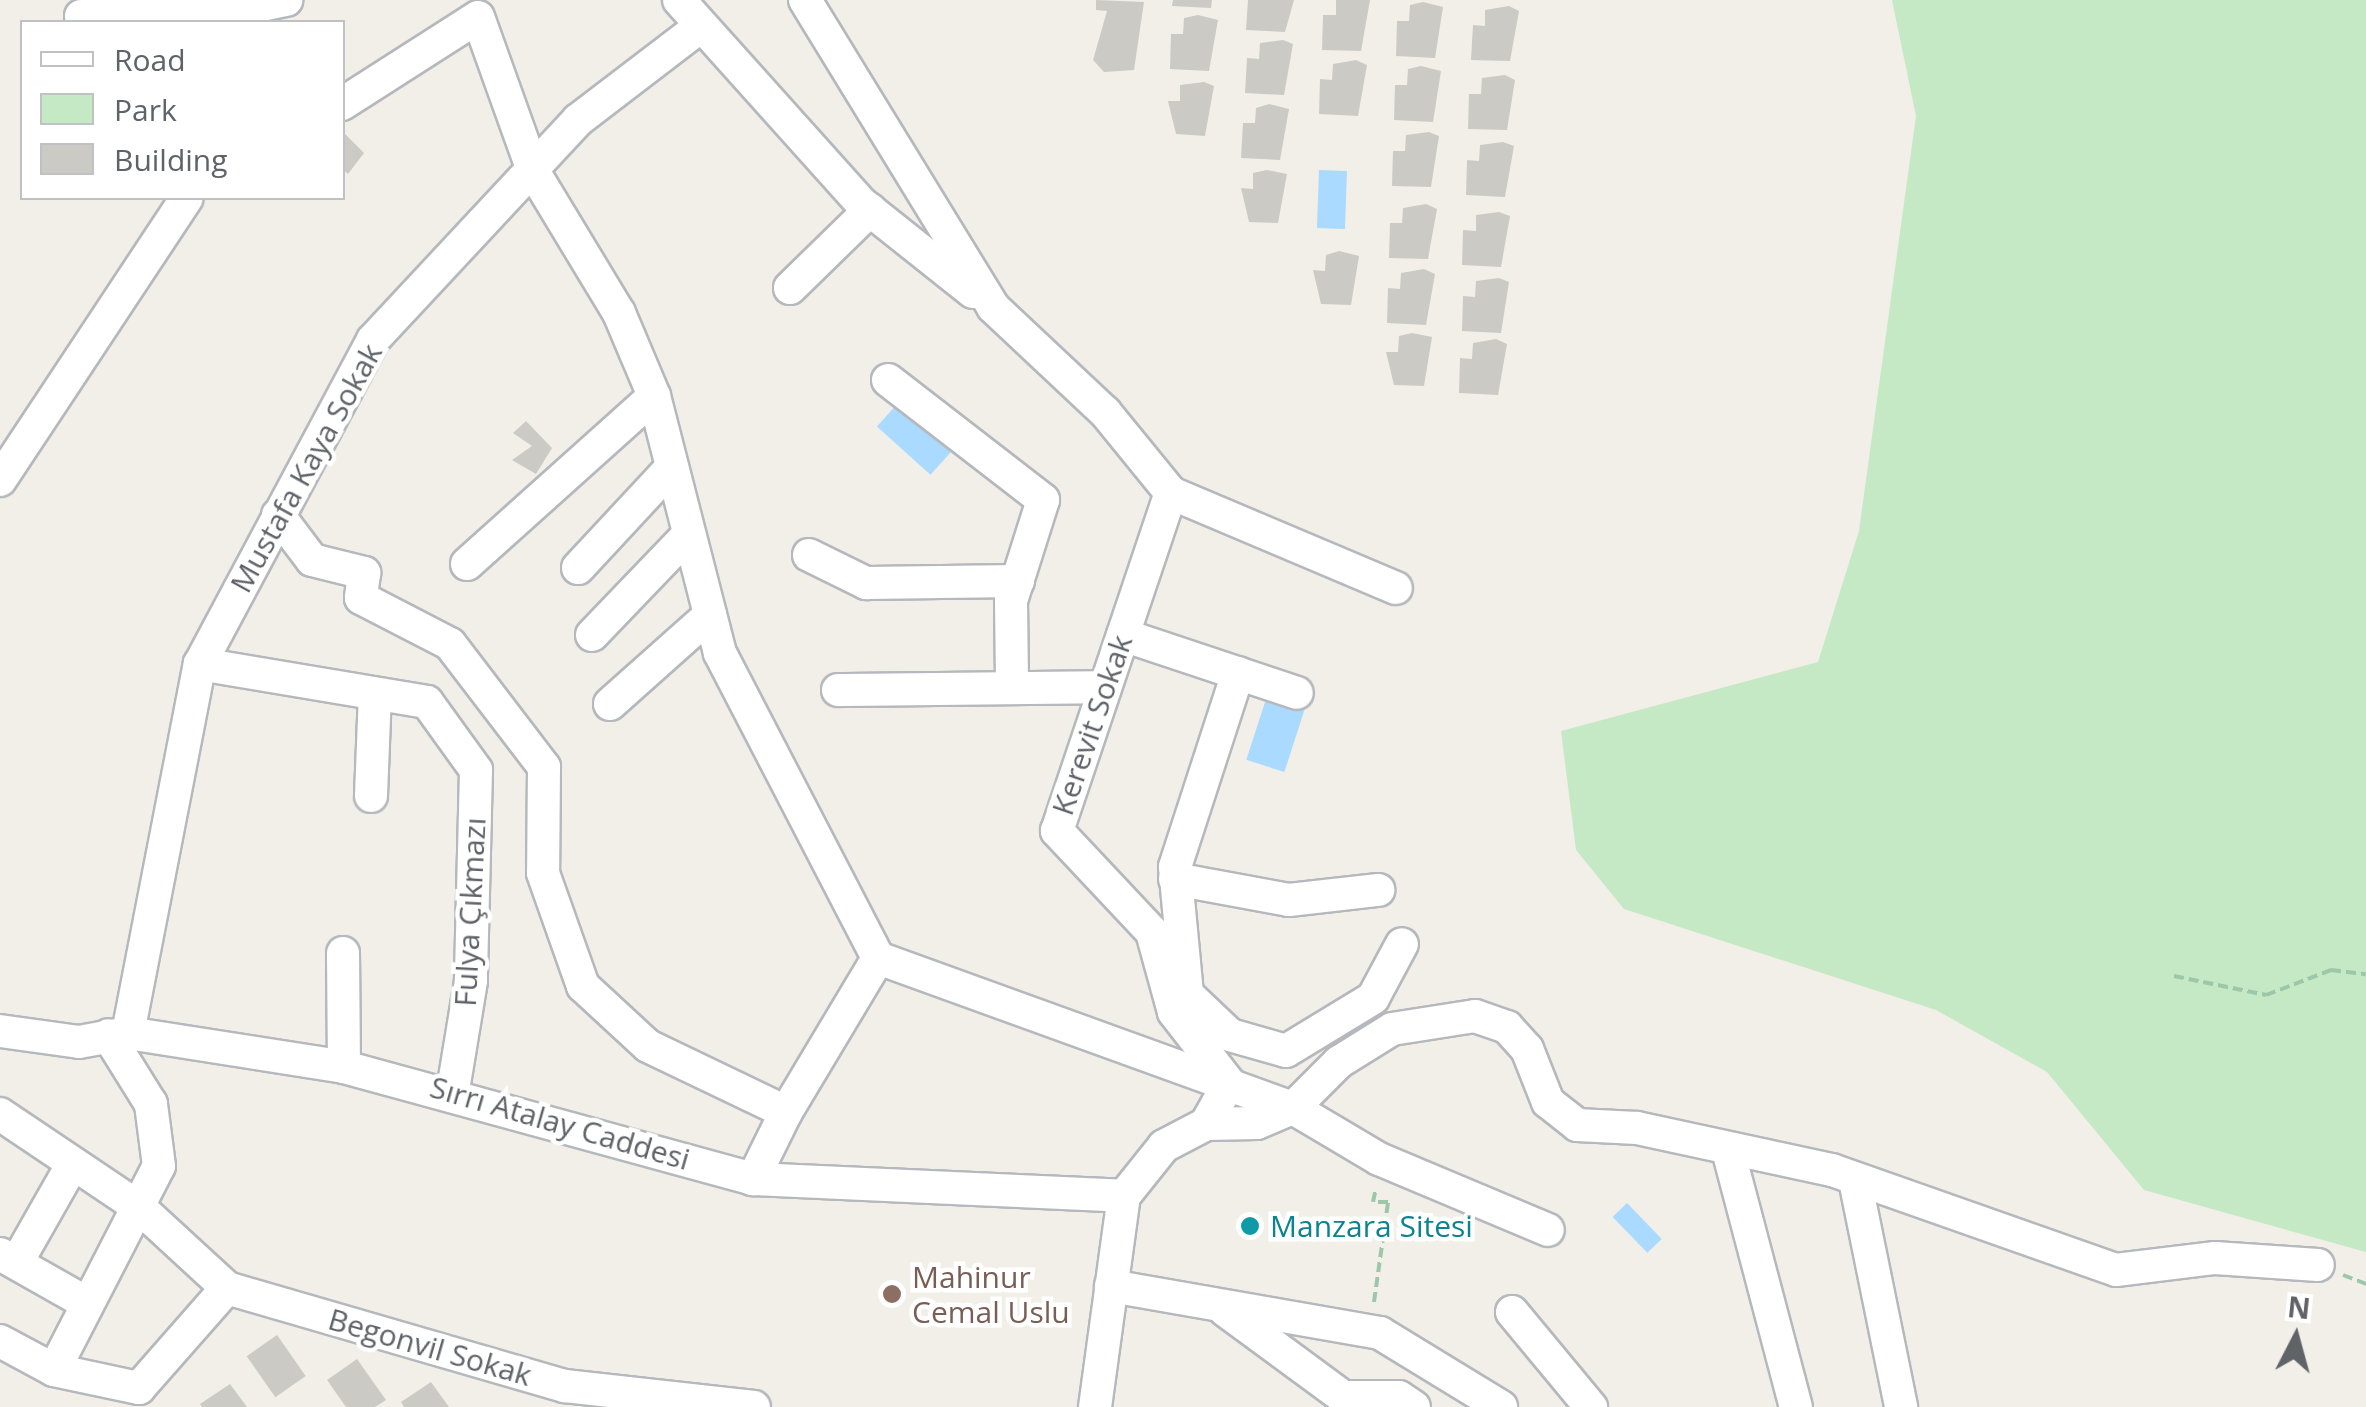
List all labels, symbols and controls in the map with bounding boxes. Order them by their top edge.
legend [20,20,345,200]
text: Road [114,39,186,80]
text: Park [114,89,177,130]
text: Building [114,139,228,180]
street label: Mustafa Kaya Sokak [223,337,389,599]
street label: Kerevit Sokak [1044,630,1140,820]
street label: Fulya Çıkmazı [447,817,493,1007]
street label: Sırrı Atalay Caddesi [426,1069,694,1177]
place label: Manzara Sitesi [1270,1208,1473,1244]
marker: Manzara Sitesi [1239,1215,1261,1237]
place label: Mahinur Cemal Uslu [912,1259,1070,1330]
marker: Mahinur Cemal Uslu [881,1283,903,1305]
north arrow [2246,1287,2346,1387]
text: N [2286,1287,2312,1327]
street label: Begonvil Sokak [324,1301,536,1393]

